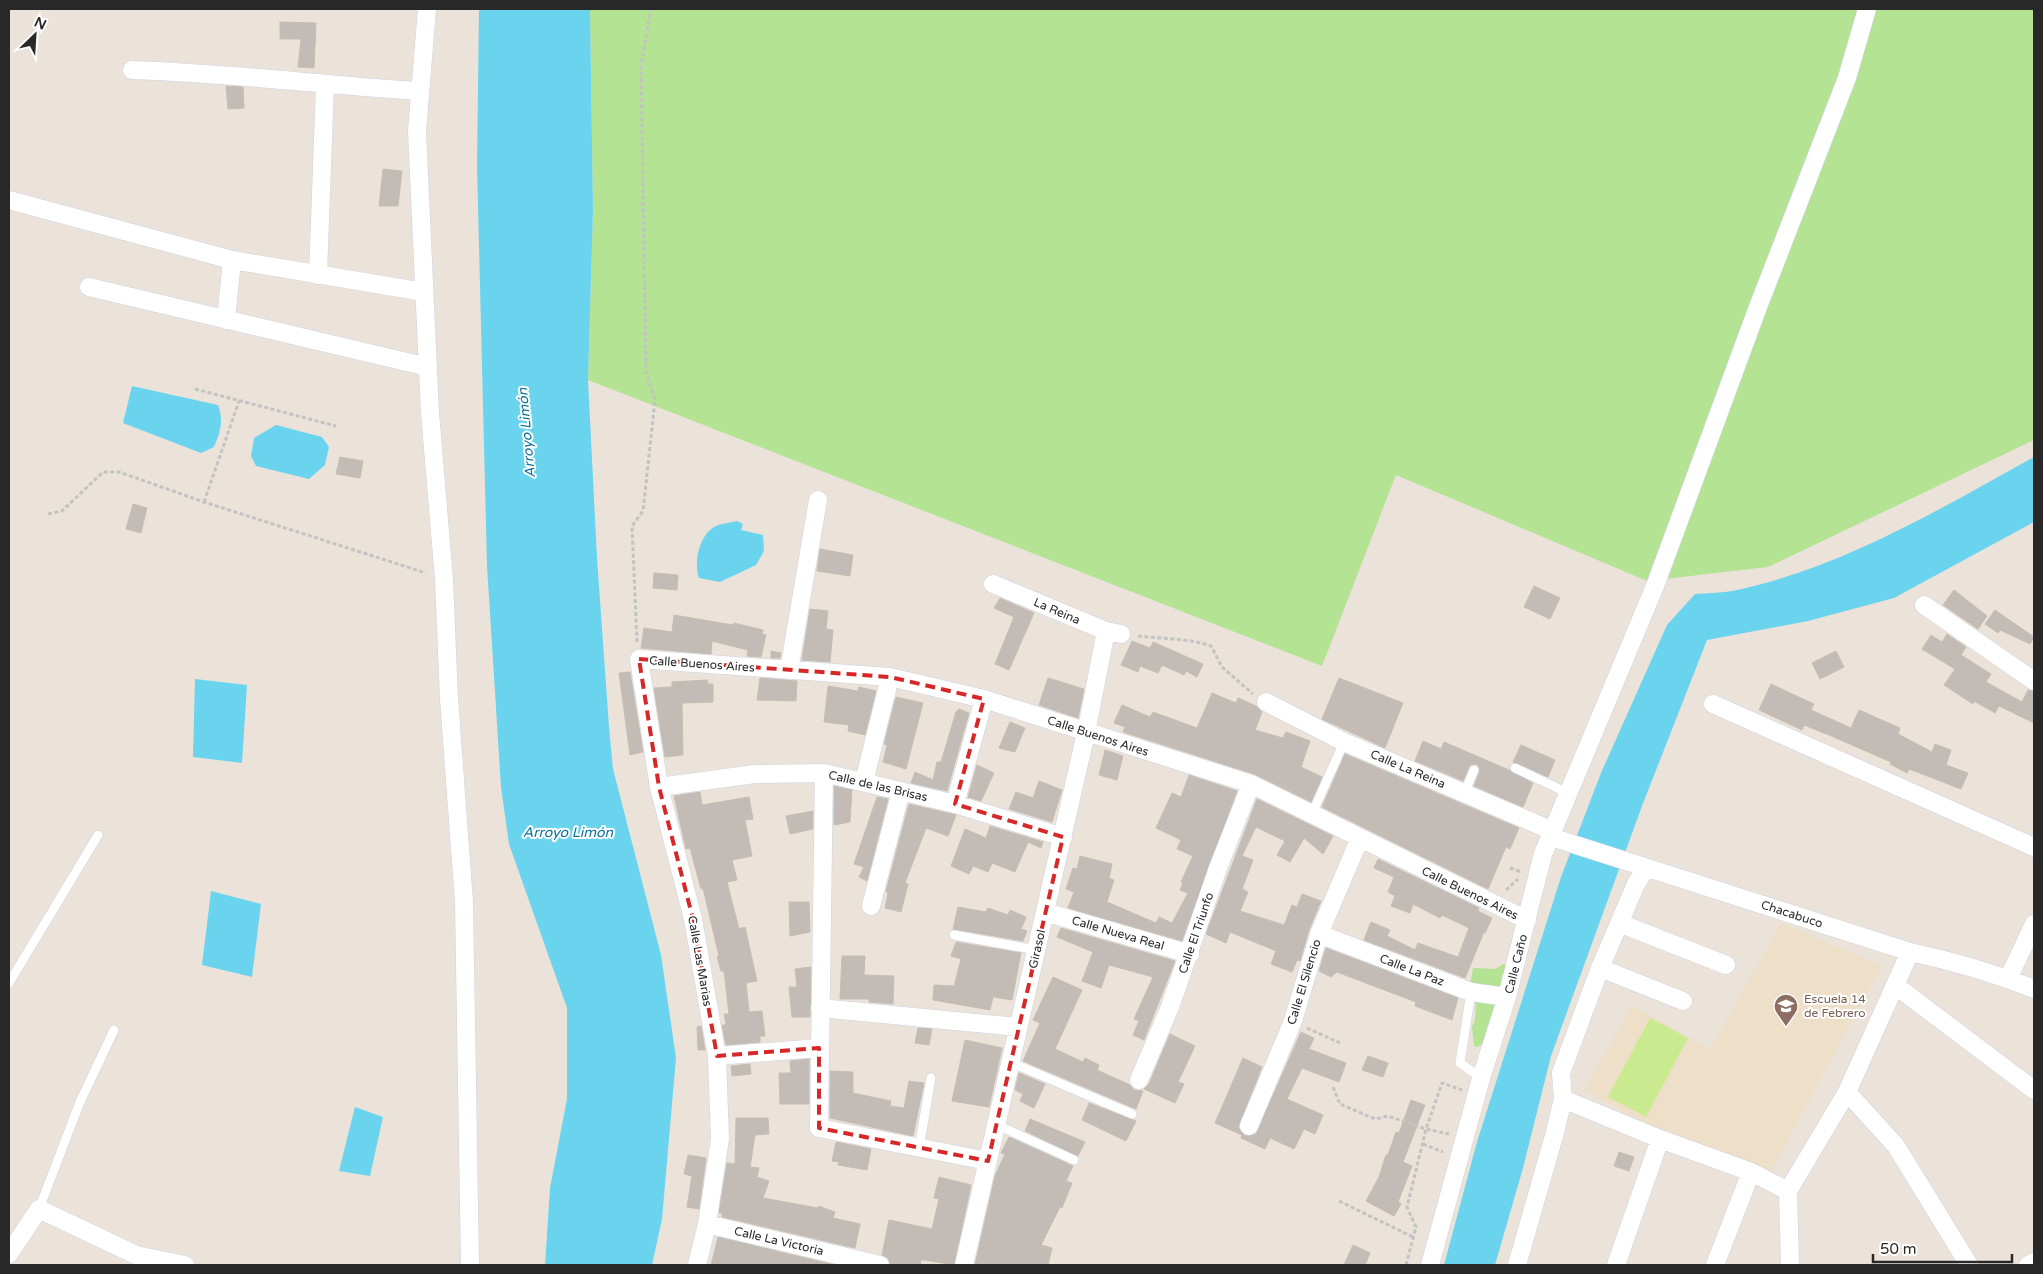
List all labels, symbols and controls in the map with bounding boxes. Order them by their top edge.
north arrow [10,10,60,60]
text: N [32,14,49,34]
water label: Arroyo Limón [514,387,539,479]
street label: La Reina [1032,595,1082,627]
street label: Calle Buenos Aires [649,653,755,675]
street label: Calle Buenos Aires [1046,713,1151,759]
street label: Calle La Reina [1368,747,1448,791]
street label: Calle de las Brisas [827,768,929,804]
water label: Arroyo Limón [523,824,614,841]
street label: Calle Buenos Aires [1419,864,1521,923]
street label: Calle El Triunfo [1176,891,1216,975]
street label: Chacabuco [1759,897,1825,931]
street label: Calle Nueva Real [1070,913,1166,953]
street label: Calle Las Marias [685,915,715,1008]
street label: Girasol [1026,928,1048,970]
street label: Calle Caño [1502,933,1530,995]
street label: Calle El Silencio [1284,938,1324,1026]
street label: Calle La Paz [1378,951,1446,989]
place label: Escuela 14 de Febrero [1804,992,1866,1020]
school or university icon: Escuela 14 de Febrero [1773,993,1799,1027]
street label: Calle La Victoria [733,1224,825,1258]
scale bar [1873,1232,2012,1264]
text: 50 m [1880,1240,1917,1258]

